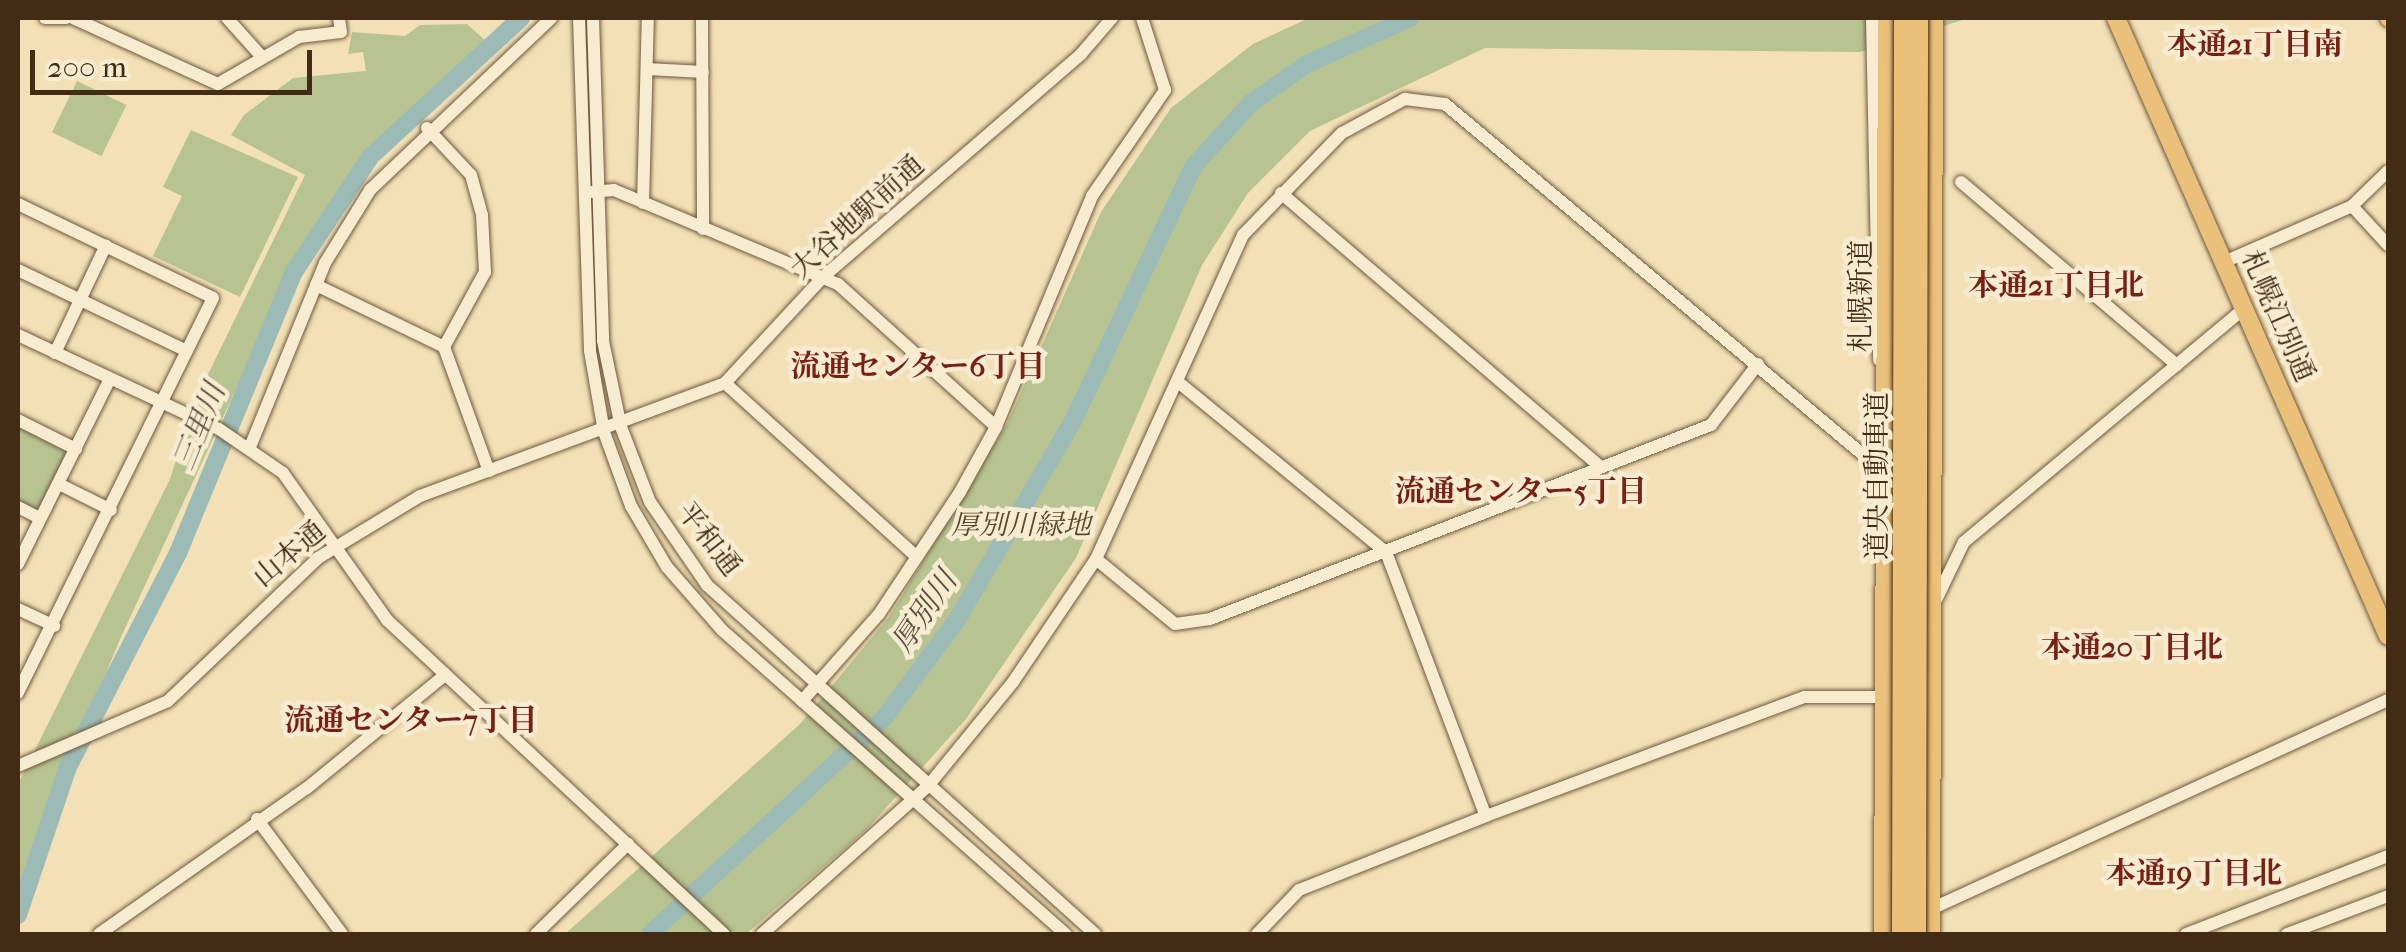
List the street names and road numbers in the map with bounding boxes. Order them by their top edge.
street label: 大谷地駅前通 [783,148,931,286]
street label: 札幌新道 [1844,240,1878,352]
street label: 札幌江別通 [2234,245,2322,387]
street label: 道央自動車道 [1860,392,1894,560]
street label: 平和通 [670,496,748,582]
street label: 山本通 [246,514,332,594]

